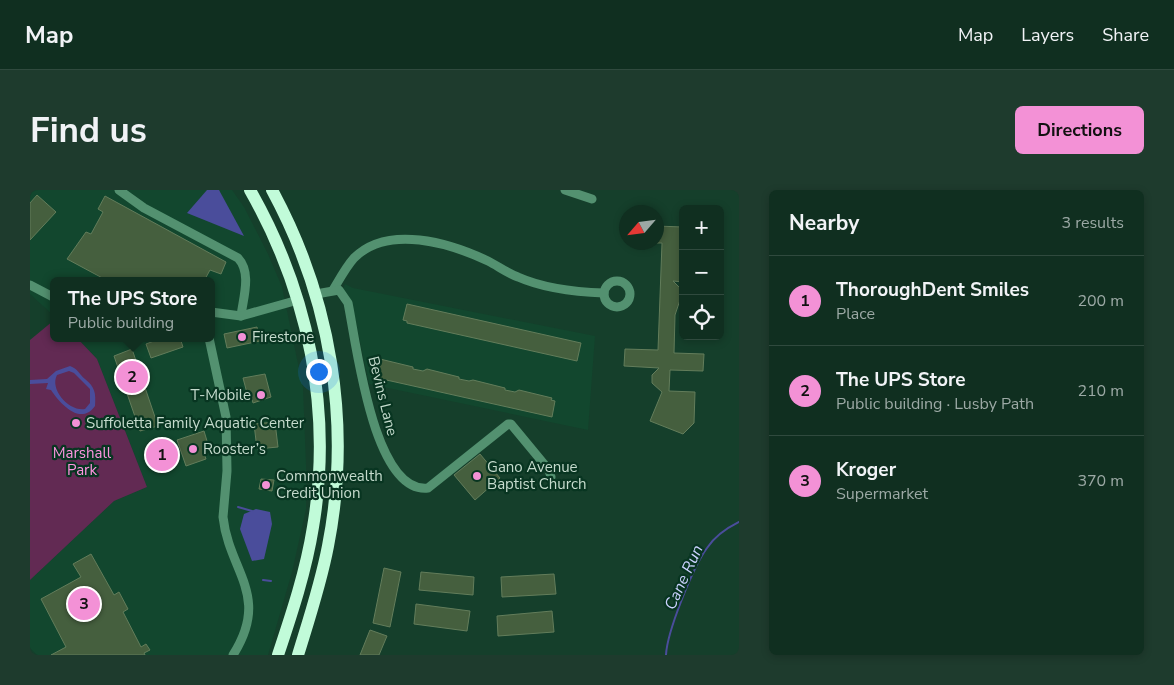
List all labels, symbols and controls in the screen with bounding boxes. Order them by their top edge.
text: Map [25,19,73,51]
text: Map [958,23,993,47]
text: Layers [1021,23,1074,47]
text: Share [1102,23,1149,47]
button: Directions [1015,106,1144,154]
text: Find us [30,107,147,154]
north arrow [619,205,664,250]
map controls [679,205,724,340]
button: + [679,205,724,250]
text: Nearby [789,209,859,237]
text: 3 results [1062,212,1124,234]
button: − [679,250,724,295]
popup [50,277,215,342]
text: ThoroughDent Smiles [836,277,1029,303]
text: The UPS Store [68,286,197,312]
text: 1 [800,290,810,312]
text: 200 m [1077,290,1124,312]
button: locate [679,295,724,340]
text: Place [836,303,875,325]
text: Public building [68,312,174,334]
place label: Firestone [252,327,314,347]
marker: Firestone [236,331,248,343]
street label: Bevins Lane [363,354,403,438]
pin: 2 [116,358,148,396]
your location [306,359,332,385]
text: The UPS Store [836,367,966,393]
text: 2 [800,380,810,402]
text: 210 m [1077,380,1124,402]
place label: T-Mobile [191,385,251,405]
marker: T-Mobile [255,389,267,401]
text: Public building · Lusby Path [836,393,1034,415]
place label: Suffoletta Family Aquatic Center [86,413,305,433]
marker: Suffoletta Family Aquatic Center [70,417,82,429]
pin: 1 [146,436,178,474]
place label: Rooster’s [203,439,266,459]
park label: Marshall Park [53,443,112,480]
marker: Rooster’s [187,443,199,455]
place label: Gano Avenue Baptist Church [487,457,587,494]
text: Kroger [836,457,896,483]
place label: Commonwealth Credit Union [276,466,383,503]
marker: Gano Avenue Baptist Church [471,470,483,482]
text: 3 [800,470,810,492]
text: 370 m [1077,470,1124,492]
marker: Commonwealth Credit Union [260,479,272,491]
text: Supermarket [836,483,928,505]
water label: Cane Run [659,541,709,614]
pin: 3 [68,585,100,623]

